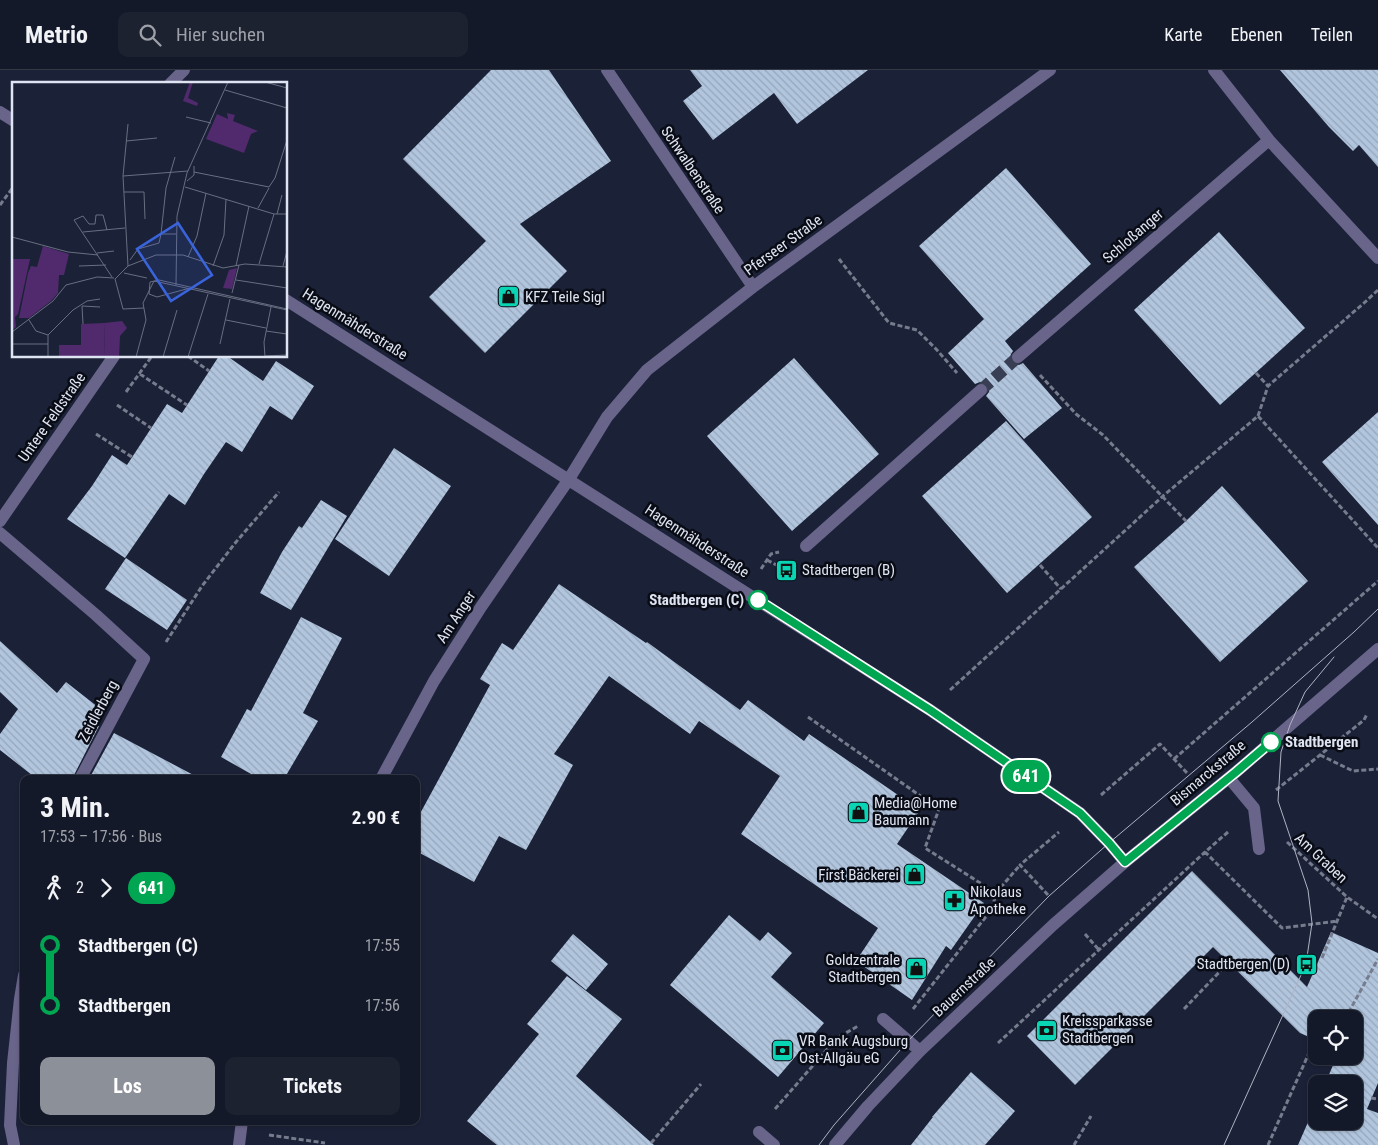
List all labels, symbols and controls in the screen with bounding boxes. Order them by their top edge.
search box [118,12,468,57]
text: Metrio [25,21,88,49]
icon: search [136,21,164,49]
text: Hier suchen [176,23,265,46]
text: Karte [1164,24,1203,45]
text: Ebenen [1231,24,1283,45]
text: Teilen [1311,24,1353,45]
inset map [12,82,288,358]
street label: Schwalbenstraße [657,123,729,217]
street label: Schloßanger [1099,205,1167,267]
street label: Pferseer Straße [741,211,825,279]
street label: Hagenmähderstraße [299,284,411,364]
shop icon: KFZ Teile Sigl [497,285,521,309]
place label: KFZ Teile Sigl [525,288,605,306]
street label: Untere Feldstraße [15,369,89,465]
street label: Hagenmähderstraße [642,501,752,581]
bus stop icon: Stadtbergen (B) [774,558,798,582]
place label: Stadtbergen (B) [802,561,895,579]
street label: Am Anger [433,587,480,646]
marker: Stadtbergen (C) [748,590,768,610]
place label: Stadtbergen (C) [649,591,744,609]
street label: Zeidlerberg [74,677,122,745]
marker: Stadtbergen [1261,732,1281,752]
place label: Stadtbergen [1285,733,1358,751]
street label: Bismarckstraße [1167,736,1249,810]
line badge: 641 [997,760,1055,792]
text: 641 [1012,765,1040,786]
text: 3 Min. [40,791,111,824]
place label: Media@Home Baumann [874,794,957,829]
shop icon: Media@Home Baumann [846,800,870,824]
text: 2.90 € [352,806,400,829]
text: 17:53 – 17:56 · Bus [40,827,162,846]
street label: Am Graben [1291,829,1351,887]
shop icon: First Bäckerei [903,863,927,887]
place label: First Bäckerei [818,866,899,884]
icon: walk [40,874,68,902]
icon: forward [92,874,120,902]
text: 641 [138,877,165,898]
text: 2 [76,878,84,897]
place label: Nikolaus Apotheke [970,883,1026,918]
pharmacy icon: Nikolaus Apotheke [942,889,966,913]
text: Stadtbergen (C) [78,934,198,957]
text: 17:55 [365,936,400,955]
place label: Goldzentrale Stadtbergen [826,951,900,986]
bus stop icon: Stadtbergen (D) [1294,952,1318,976]
street label: Bauernstraße [929,953,999,1021]
place label: Stadtbergen (D) [1197,955,1290,973]
shop icon: Goldzentrale Stadtbergen [904,957,928,981]
text: Stadtbergen [78,994,171,1017]
text: 17:56 [365,996,400,1015]
map controls [1308,1010,1363,1130]
button: locate [1308,1010,1363,1065]
place label: Kreissparkasse Stadtbergen [1062,1012,1153,1047]
bank icon: Kreissparkasse Stadtbergen [1034,1018,1058,1042]
place label: VR Bank Augsburg Ost-Allgäu eG [799,1032,908,1067]
bank icon: VR Bank Augsburg Ost-Allgäu eG [771,1038,795,1062]
button: Los [40,1057,215,1115]
button: Tickets [225,1057,400,1115]
button: layers [1308,1075,1363,1130]

